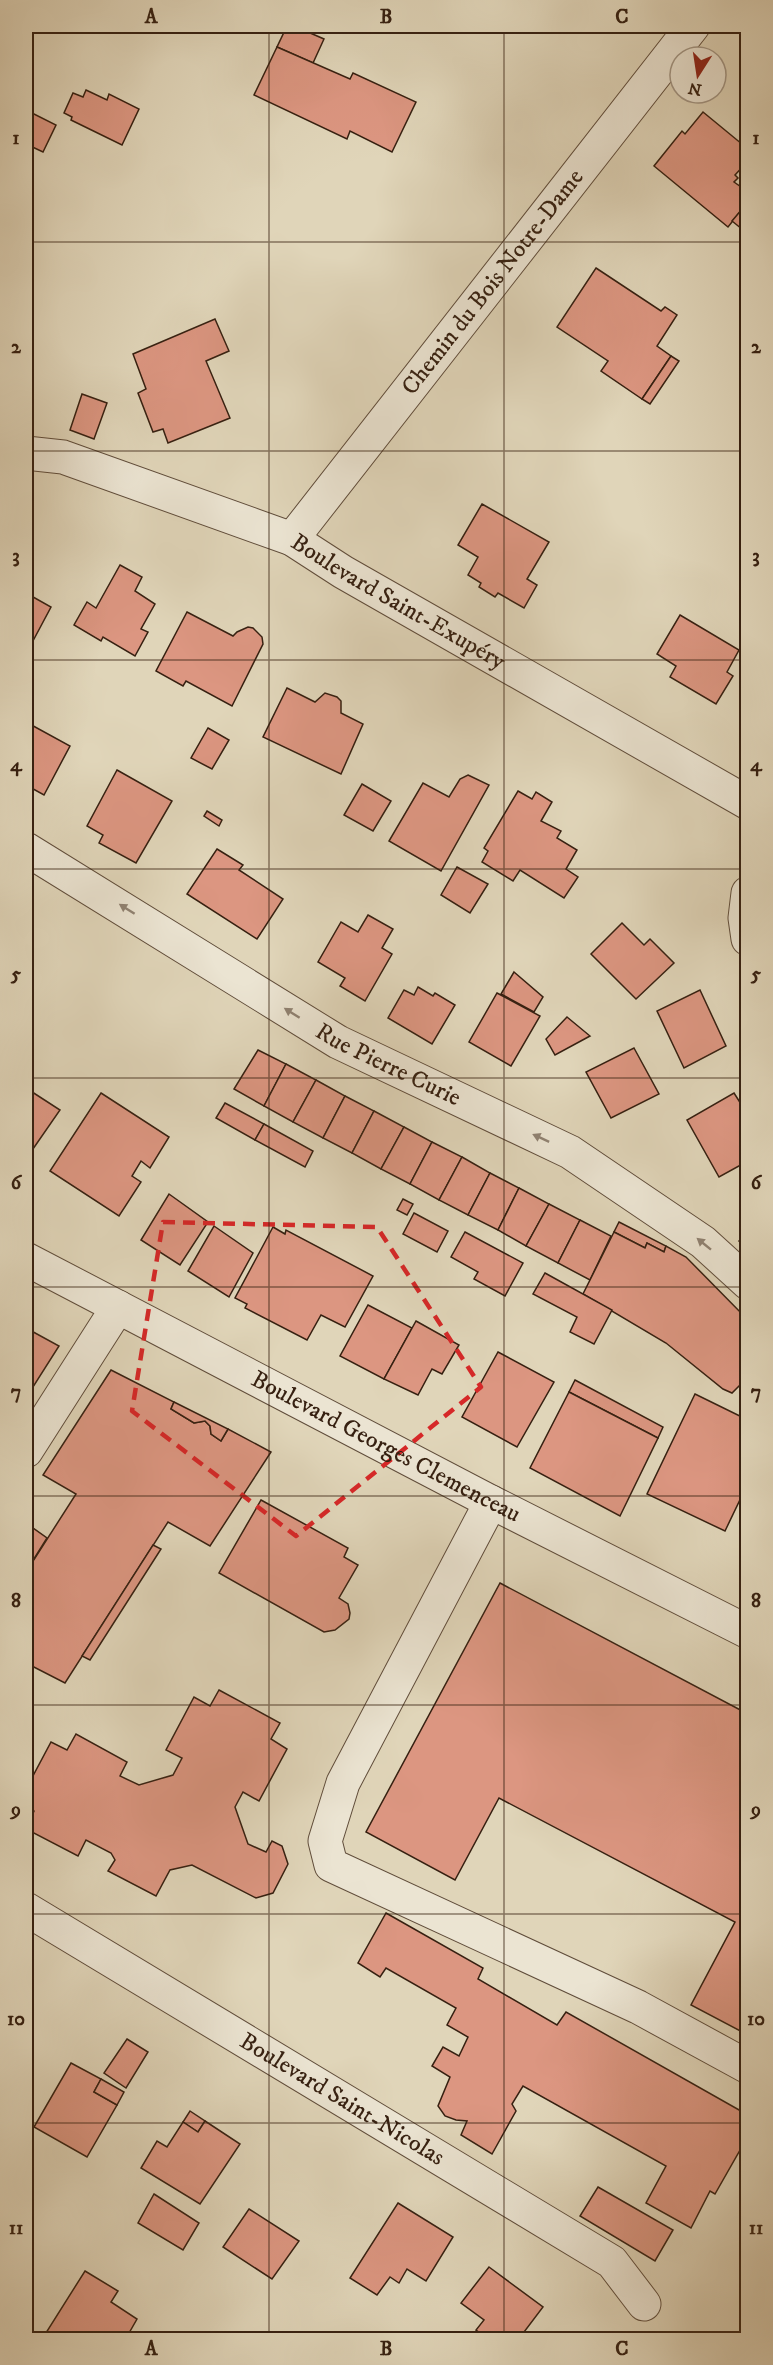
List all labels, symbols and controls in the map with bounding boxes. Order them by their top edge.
text: A [144,5,159,30]
text: B [380,5,392,30]
text: C [615,5,629,30]
north arrow [668,45,728,105]
text: N [687,78,704,100]
text: 1 [12,126,20,151]
text: 1 [752,126,760,151]
street label: Chemin du Bois Notre-Dame [395,163,590,401]
text: 2 [11,335,22,360]
text: 2 [751,335,762,360]
street label: Boulevard Saint-Exupéry [285,527,511,677]
text: 3 [12,544,20,569]
text: 3 [752,544,760,569]
text: 4 [10,753,23,778]
text: 4 [750,753,763,778]
one-way arrow [119,904,135,915]
text: 5 [10,962,21,987]
text: 5 [750,962,761,987]
one-way arrow [284,1007,300,1018]
street label: Rue Pierre Curie [310,1017,466,1113]
one-way arrow [532,1134,549,1143]
text: 6 [11,1171,23,1196]
text: 6 [751,1171,763,1196]
one-way arrow [697,1238,712,1251]
street label: Boulevard Georges Clemenceau [246,1364,526,1529]
text: 7 [11,1380,21,1405]
text: 7 [751,1380,761,1405]
text: 8 [11,1589,21,1614]
text: 8 [751,1589,761,1614]
text: 9 [9,1798,21,1823]
text: 9 [749,1798,761,1823]
text: 10 [7,2007,25,2032]
text: 10 [747,2007,765,2032]
street label: Boulevard Saint-Nicolas [234,2026,450,2173]
text: 11 [9,2216,23,2241]
text: 11 [749,2216,763,2241]
text: A [144,2337,159,2362]
text: B [380,2337,392,2362]
text: C [615,2337,629,2362]

